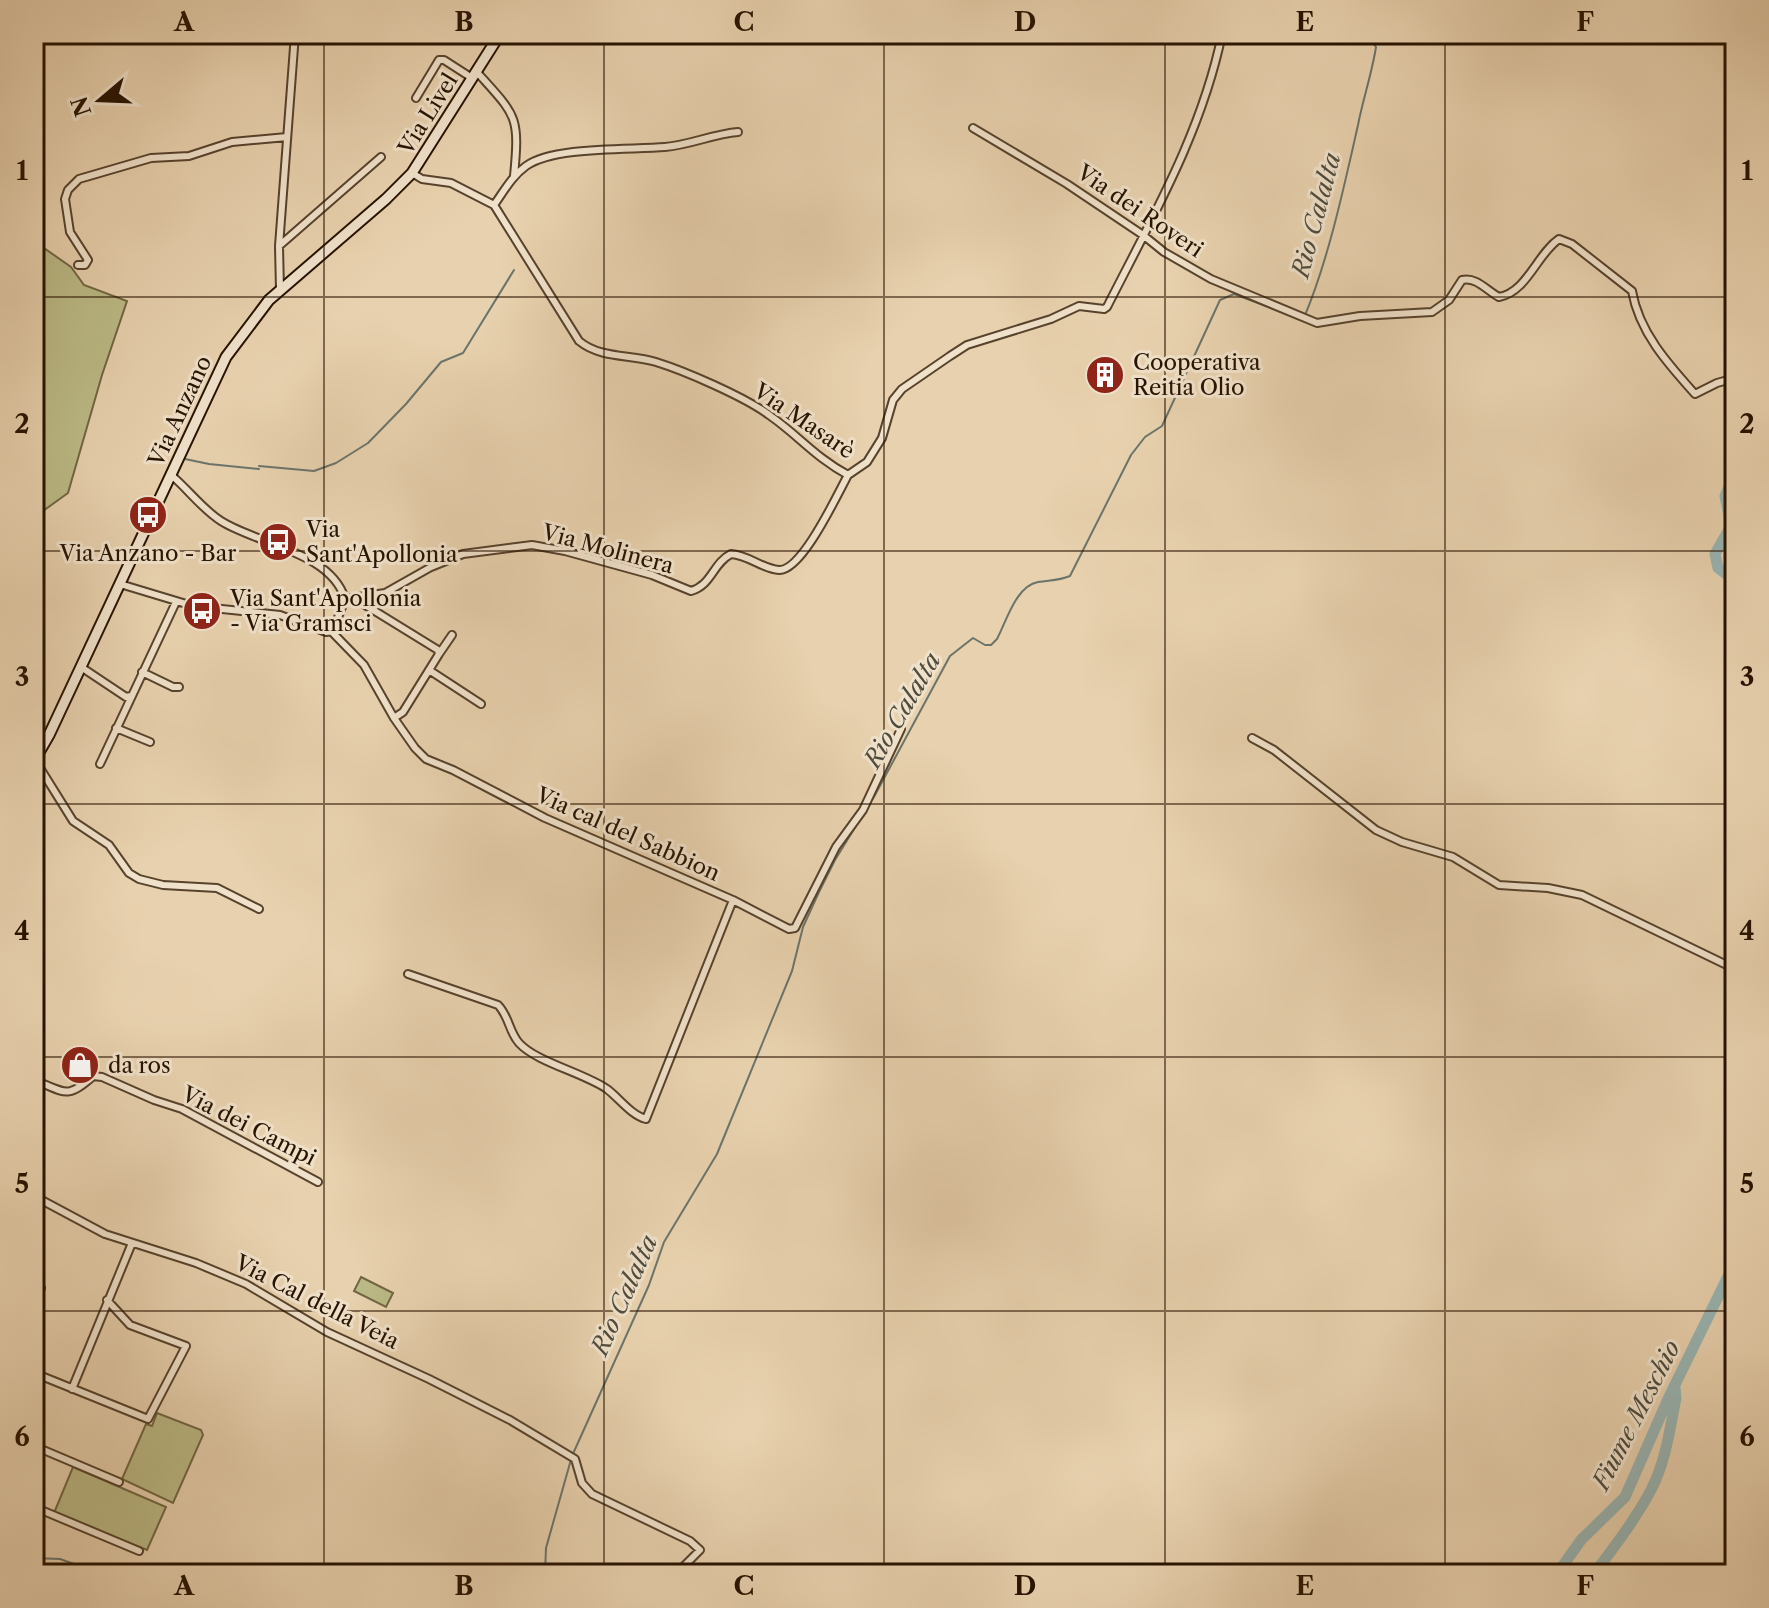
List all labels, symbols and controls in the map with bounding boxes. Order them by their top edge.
text: A [173,6,195,38]
text: B [454,6,474,38]
text: C [734,6,754,38]
text: D [1014,6,1036,38]
text: E [1296,6,1314,38]
text: F [1576,6,1594,38]
north arrow [60,60,140,140]
street label: Via Livel [392,68,464,161]
text: N [66,93,97,120]
water label: Rio Calalta [1285,149,1347,282]
text: 1 [16,155,28,187]
text: 1 [1741,155,1753,187]
street label: Via dei Roveri [1071,158,1208,263]
place label: Cooperativa Reitia Olio [1133,349,1261,401]
street label: Via Anzano [142,351,217,472]
building icon: Cooperativa Reitia Olio [1084,354,1126,396]
street label: Via Masarè [748,377,860,465]
text: 2 [14,408,30,440]
text: 2 [1739,408,1755,440]
bus stop icon: Via Anzano - Bar [127,494,169,536]
place label: Via Sant'Apollonia [305,516,458,568]
street label: Via Molinera [538,518,677,580]
bus stop icon: Via Sant'Apollonia [257,521,299,563]
place label: Via Anzano - Bar [58,540,237,567]
place label: Via Sant'Apollonia - Via Gramsci [229,585,422,637]
bus stop icon: Via Sant'Apollonia - Via Gramsci [181,590,223,632]
water label: Rio Calalta [856,647,947,774]
text: 3 [15,661,29,693]
text: 3 [1740,661,1754,693]
street label: Via cal del Sabbion [531,781,724,887]
text: 4 [14,915,30,947]
text: 4 [1739,915,1755,947]
shop icon: da ros [59,1044,101,1086]
place label: da ros [108,1052,171,1079]
street label: Via dei Campi [176,1080,321,1172]
text: 5 [15,1168,29,1200]
text: 5 [1740,1168,1754,1200]
water label: Rio Calalta [584,1231,663,1361]
street label: Via Cal della Veia [230,1249,404,1355]
water label: Fiume Meschio [1585,1335,1686,1496]
text: 6 [14,1421,30,1453]
text: 6 [1739,1421,1755,1453]
text: A [173,1570,195,1602]
text: B [454,1570,474,1602]
text: C [734,1570,754,1602]
text: D [1014,1570,1036,1602]
text: E [1296,1570,1314,1602]
text: F [1576,1570,1594,1602]

